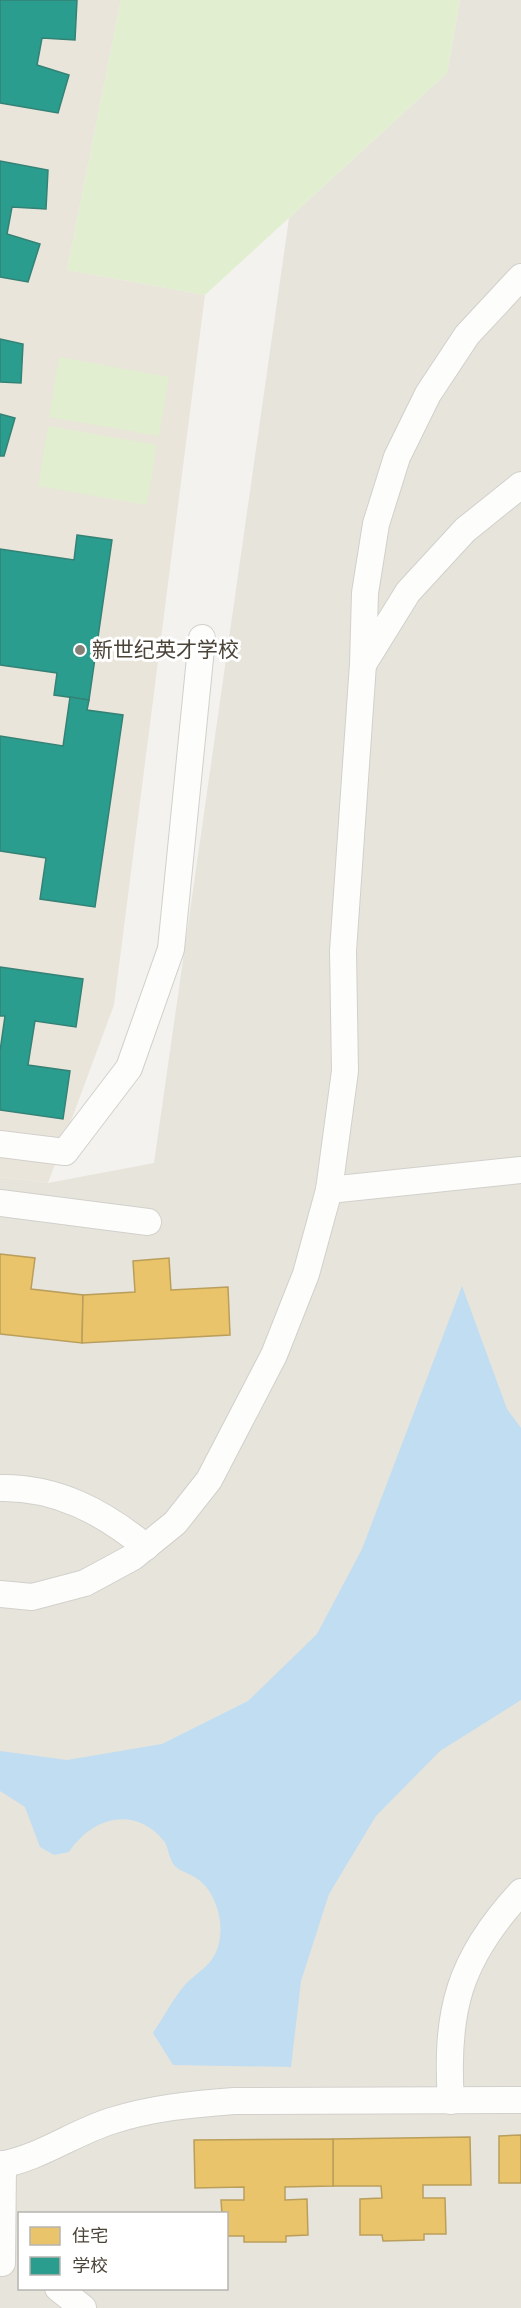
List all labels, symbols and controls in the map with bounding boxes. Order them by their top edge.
place label: 新世纪英才学校 [92,635,239,665]
marker: 新世纪英才学校 [73,643,87,657]
legend [18,2212,228,2290]
text: 住宅 [72,2223,108,2249]
text: 学校 [72,2253,108,2279]

